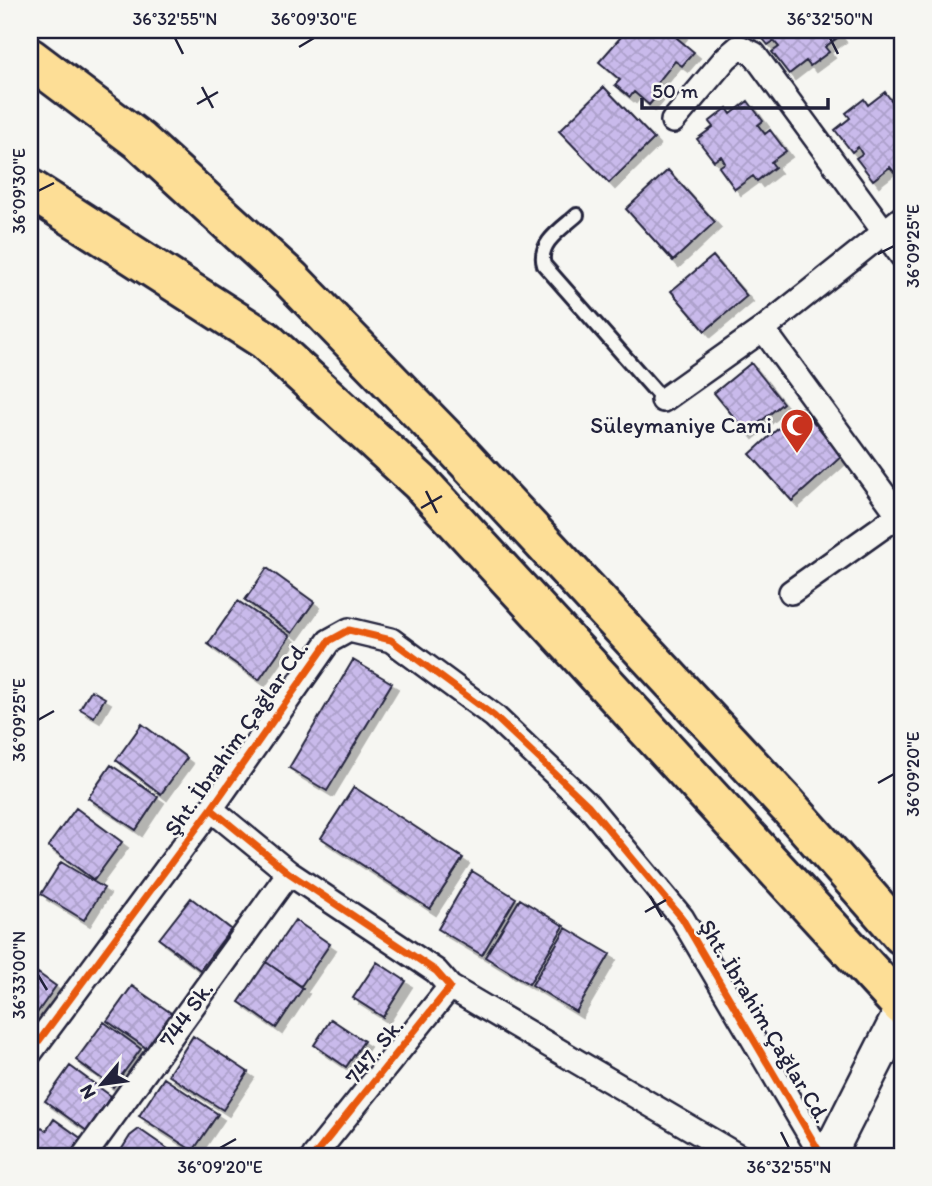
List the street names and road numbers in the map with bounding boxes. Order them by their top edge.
street label: Şht. İbrahim Çağlar Cd. [158,635,314,841]
street label: Şht. İbrahim Çağlar Cd. [693,914,837,1128]
street label: 744 Sk. [153,976,219,1052]
street label: 747. Sk. [339,1012,409,1090]

